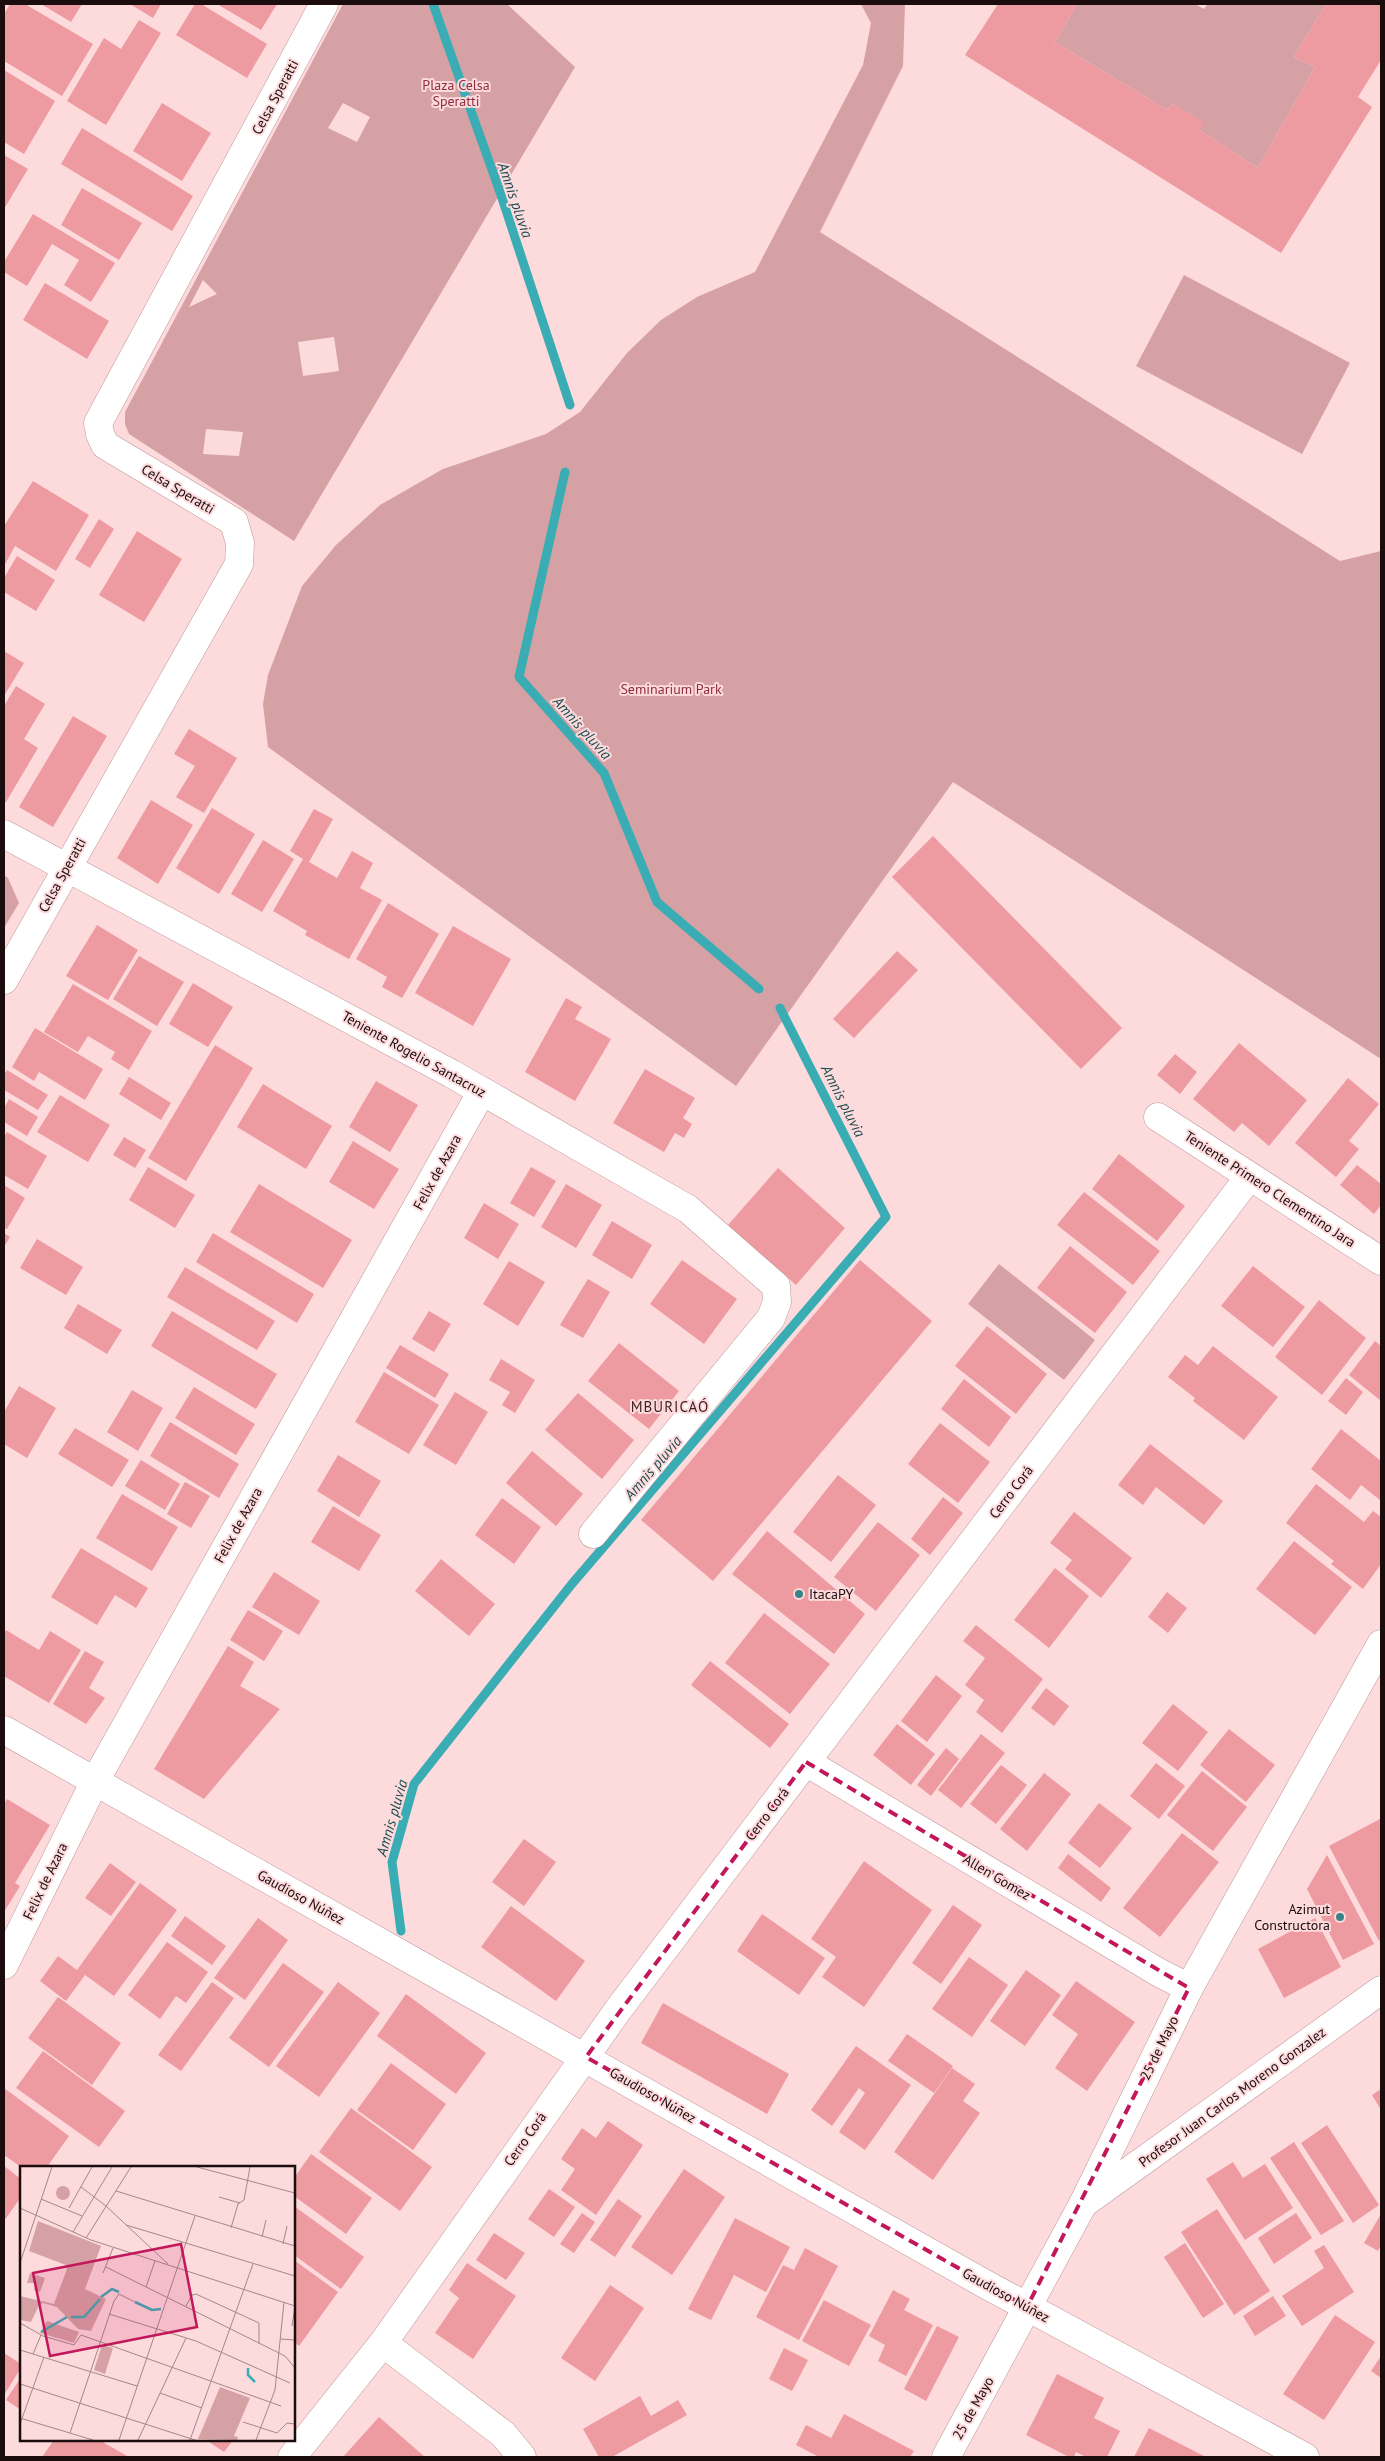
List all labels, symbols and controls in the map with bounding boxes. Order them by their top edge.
street label: Celsa Speratti [248,56,302,138]
park label: Plaza Celsa Speratti [422,76,490,110]
water label: Amnis pluvia [493,159,537,241]
street label: Celsa Speratti [138,460,218,518]
park label: Seminarium Park [620,680,722,698]
water label: Amnis pluvia [548,691,616,764]
street label: Celsa Speratti [34,835,90,915]
street label: Teniente Rogelio Santacruz [339,1007,489,1101]
water label: Amnis pluvia [817,1061,870,1141]
street label: Teniente Primero Clementino Jara [1181,1127,1359,1251]
street label: Felix de Azara [409,1131,465,1213]
district label: MBURICAÓ [631,1397,709,1416]
water label: Amnis pluvia [619,1431,686,1504]
street label: Cerro Corá [985,1462,1037,1522]
street label: Felix de Azara [210,1484,266,1566]
place label: ItacaPY [809,1585,853,1603]
marker: ItacaPY [793,1588,805,1600]
water label: Amnis pluvia [371,1777,412,1859]
street label: Cerro Corá [741,1784,793,1844]
street label: Felix de Azara [19,1840,71,1922]
street label: Allen Gomez [960,1850,1034,1904]
street label: Gaudioso Núñez [254,1866,348,1928]
place label: Azimut Constructora [1254,1900,1330,1934]
marker: Azimut Constructora [1334,1911,1346,1923]
street label: 25 de Mayo [1136,2013,1182,2083]
street label: Profesor Juan Carlos Moreno Gonzalez [1135,2023,1329,2171]
street label: Gaudioso Núñez [607,2063,699,2127]
street label: Cerro Corá [500,2108,550,2170]
inset map [20,2166,295,2441]
street label: Gaudioso Núñez [959,2264,1053,2326]
street label: 25 de Mayo [948,2373,998,2443]

